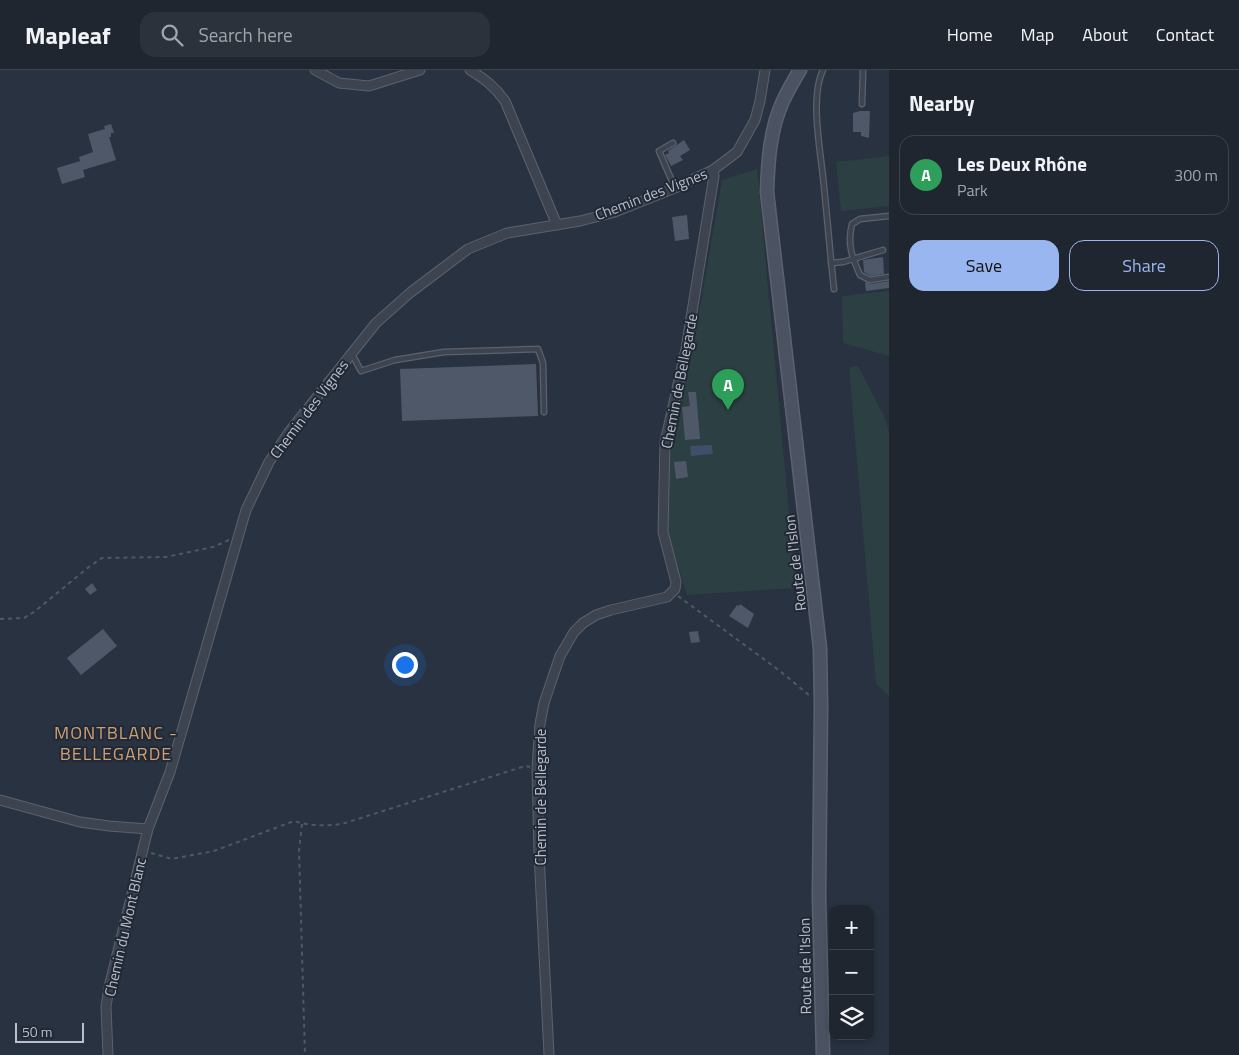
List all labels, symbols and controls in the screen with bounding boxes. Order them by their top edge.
search box [140,12,490,57]
text: Mapleaf [25,17,110,53]
text: Search here [198,20,293,49]
icon: search [158,21,186,49]
text: Home [947,21,993,48]
text: Map [1021,21,1054,48]
text: About [1082,21,1128,48]
text: Contact [1156,21,1214,48]
text: Nearby [909,87,974,119]
text: Les Deux Rhône [957,149,1087,178]
street label: Chemin des Vignes [591,162,711,226]
text: A [921,163,931,187]
text: 300 m [1174,163,1218,187]
text: Park [957,178,988,202]
button: Save [909,240,1059,291]
button: Share [1069,240,1219,291]
street label: Chemin de Bellegarde [655,312,703,450]
street label: Chemin des Vignes [264,355,354,463]
pin: A [712,369,744,410]
street label: Route de l'Islon [778,514,812,612]
your location [392,652,418,678]
district label: MONTBLANC - BELLEGARDE [54,719,178,767]
street label: Chemin de Bellegarde [529,729,552,865]
street label: Chemin du Mont Blanc [98,855,152,999]
map controls [829,905,874,1040]
button: + [829,905,874,950]
street label: Route de l'Islon [793,917,817,1015]
button: − [829,950,874,995]
button: layers [829,995,874,1040]
scale bar [15,1020,84,1043]
text: 50 m [22,1021,52,1042]

